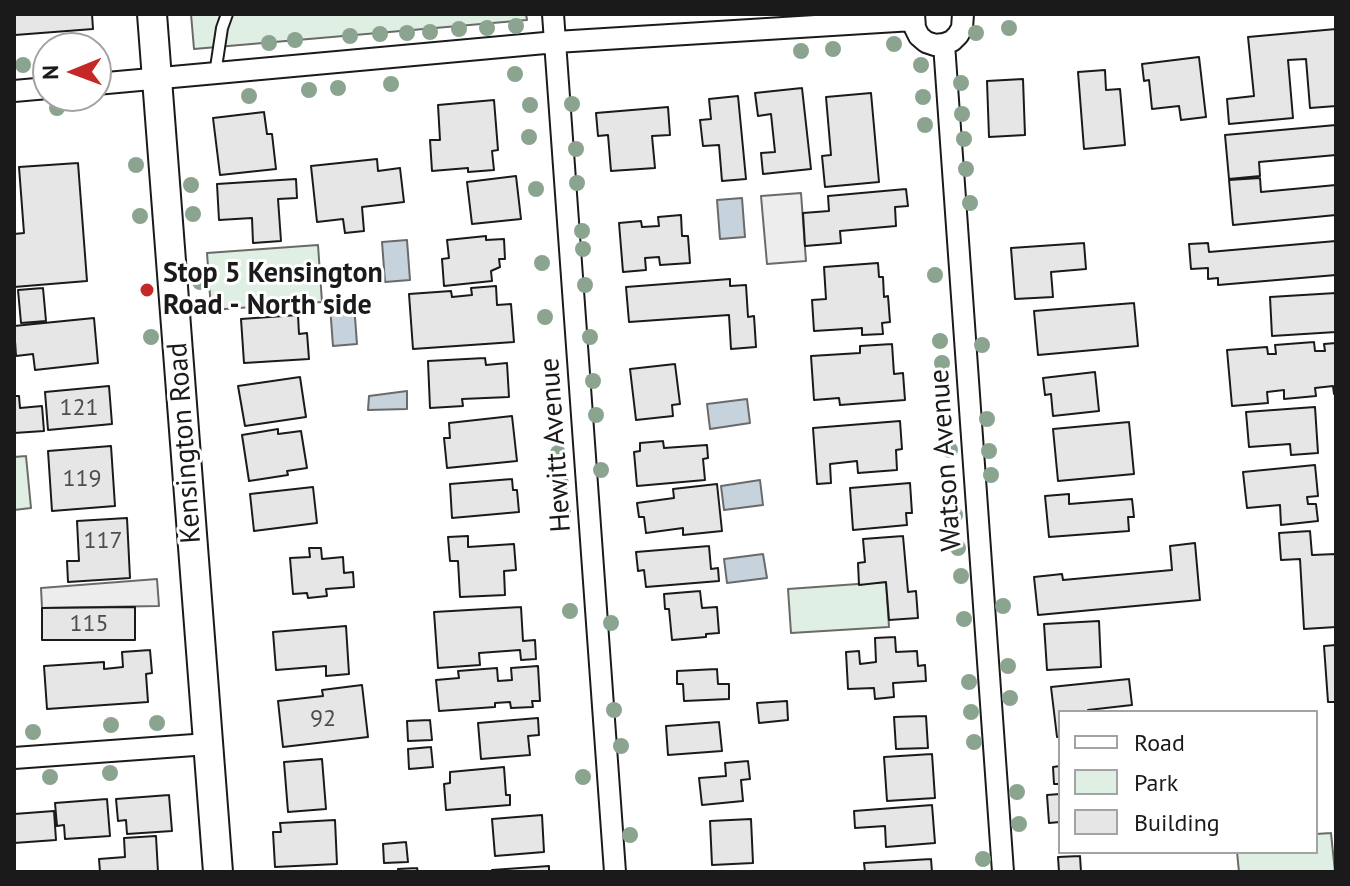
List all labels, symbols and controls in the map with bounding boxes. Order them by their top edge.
north arrow [32,32,112,112]
text: N [36,65,64,80]
place label: Stop 5 Kensington Road - North side [163,257,383,323]
marker: Stop 5 Kensington Road - North side [138,281,156,299]
street label: Kensington Road [161,341,209,545]
street label: Hewitt Avenue [533,357,579,533]
street label: Watson Avenue [923,368,969,552]
house number: 121 [59,394,99,422]
house number: 119 [62,465,102,493]
house number: 117 [83,527,123,555]
house number: 115 [69,610,109,638]
house number: 92 [310,705,336,733]
legend [1058,710,1318,854]
text: Road [1134,727,1185,758]
text: Park [1134,767,1178,798]
text: Building [1134,807,1220,838]

